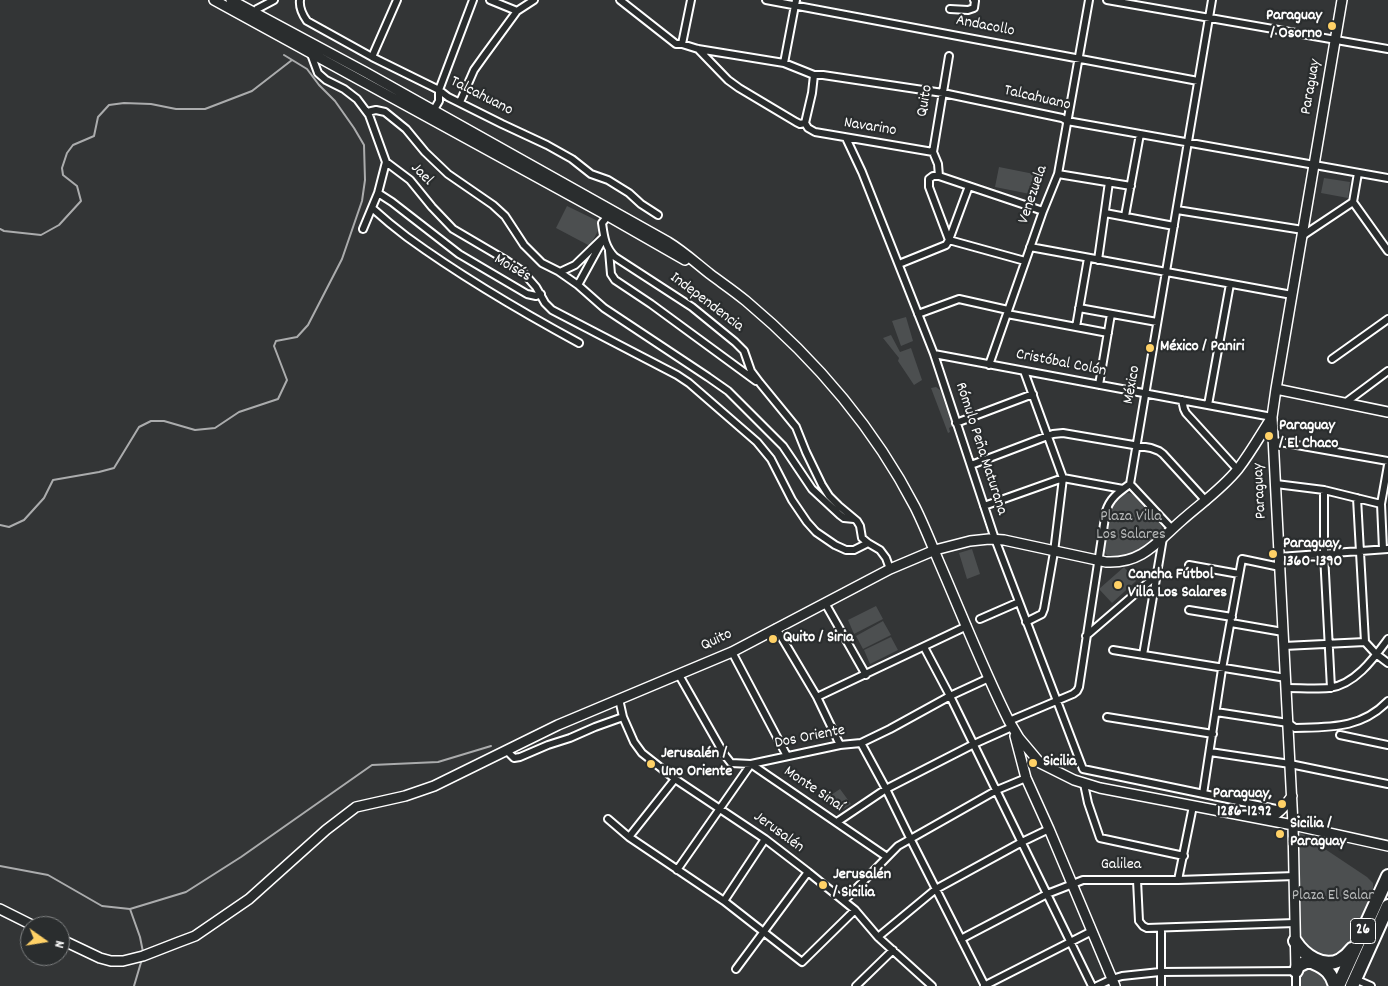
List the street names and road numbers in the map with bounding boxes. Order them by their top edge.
street label: Andacollo [954,12,1016,42]
street label: Paraguay [1298,58,1326,116]
street label: Talcahuano [446,73,516,121]
street label: Talcahuano [1002,82,1072,116]
street label: Quito [914,83,938,119]
street label: Navarino [842,114,898,142]
street label: Jael [406,160,436,190]
street label: Venezuela [1015,163,1053,227]
street label: Moisés [490,251,534,287]
street label: Independencia [665,269,747,337]
street label: Cristóbal Colón [1014,346,1108,382]
street label: México [1120,364,1146,406]
street label: Rómulo Peña Maturana [950,380,1010,518]
street label: Paraguay [1250,462,1272,520]
street label: Quito [698,626,736,656]
street label: Dos Oriente [773,722,847,754]
street label: Monte Sinaí [779,763,847,817]
street label: Jerusalén [749,808,807,858]
street label: Galilea [1101,856,1141,876]
road number: 26 [1350,918,1376,944]

